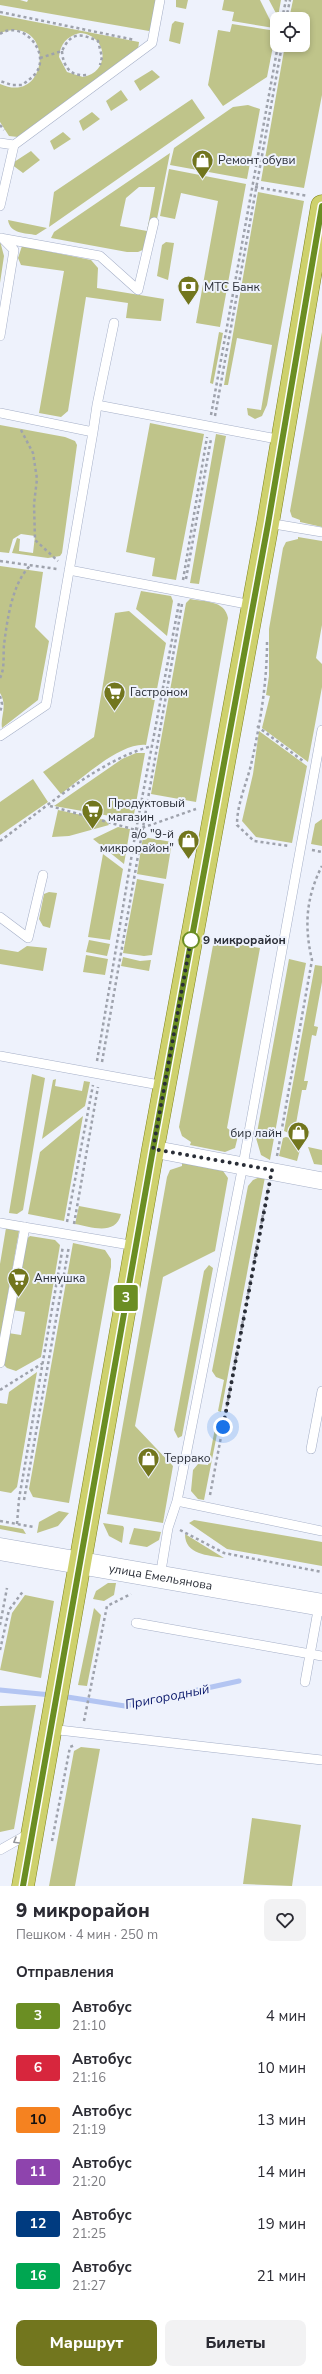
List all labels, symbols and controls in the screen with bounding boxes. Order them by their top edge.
map controls [270,12,310,52]
button: locate [270,12,310,52]
shop icon: Ремонт обуви [190,147,216,180]
place label: Ремонт обуви [218,152,295,168]
bank icon: МТС Банк [176,274,202,307]
place label: МТС Банк [204,279,261,295]
supermarket icon: Гастроном [101,679,127,712]
place label: Гастроном [130,684,188,700]
place label: Продуктовый магазин [108,795,185,825]
supermarket icon: Продуктовый магазин [79,797,105,830]
place label: а/о "9-й микрорайон" [100,826,174,856]
shop icon: а/о "9-й микрорайон" [176,828,202,861]
marker: 9 микрорайон [182,931,200,949]
place label: 9 микрорайон [203,932,286,948]
shop icon: бир лайн [285,1120,311,1153]
place label: бир лайн [231,1125,282,1141]
supermarket icon: Аннушка [6,1265,32,1298]
place label: Аннушка [34,1270,86,1286]
line badge: 3 [113,1285,139,1311]
text: 3 [122,1288,130,1307]
your location [213,1417,233,1437]
shop icon: Террако [136,1445,162,1478]
place label: Террако [164,1450,211,1466]
street label: улица Емельянова [108,1560,214,1594]
water label: Пригородный [123,1680,211,1714]
one-way arrow [13,1837,20,1844]
text: 9 микрорайон [16,1898,150,1924]
button: heart [264,1899,306,1941]
text: Пешком · 4 мин · 250 m [16,1926,158,1944]
text: Отправления [16,1962,114,1982]
text: Автобус [72,1997,132,2017]
text: 3 [34,2006,42,2025]
text: 4 мин [266,2006,306,2026]
text: 21:10 [72,2017,106,2035]
text: Автобус [72,2049,132,2069]
text: 6 [34,2058,42,2077]
text: 10 мин [257,2058,306,2078]
text: 21:16 [72,2069,106,2087]
text: Автобус [72,2101,132,2121]
text: 10 [30,2110,46,2129]
text: 13 мин [257,2110,306,2130]
text: 21:19 [72,2121,106,2139]
text: Автобус [72,2153,132,2173]
text: 11 [30,2162,46,2181]
text: 14 мин [257,2162,306,2182]
text: 21:20 [72,2173,106,2191]
text: Автобус [72,2205,132,2225]
text: 12 [30,2214,46,2233]
text: 19 мин [257,2214,306,2234]
text: 21:25 [72,2225,106,2243]
text: Автобус [72,2257,132,2277]
text: 16 [30,2266,46,2285]
text: 21 мин [257,2266,306,2286]
text: 21:27 [72,2277,106,2295]
button: Маршрут [16,2320,157,2366]
button: Билеты [165,2320,306,2366]

